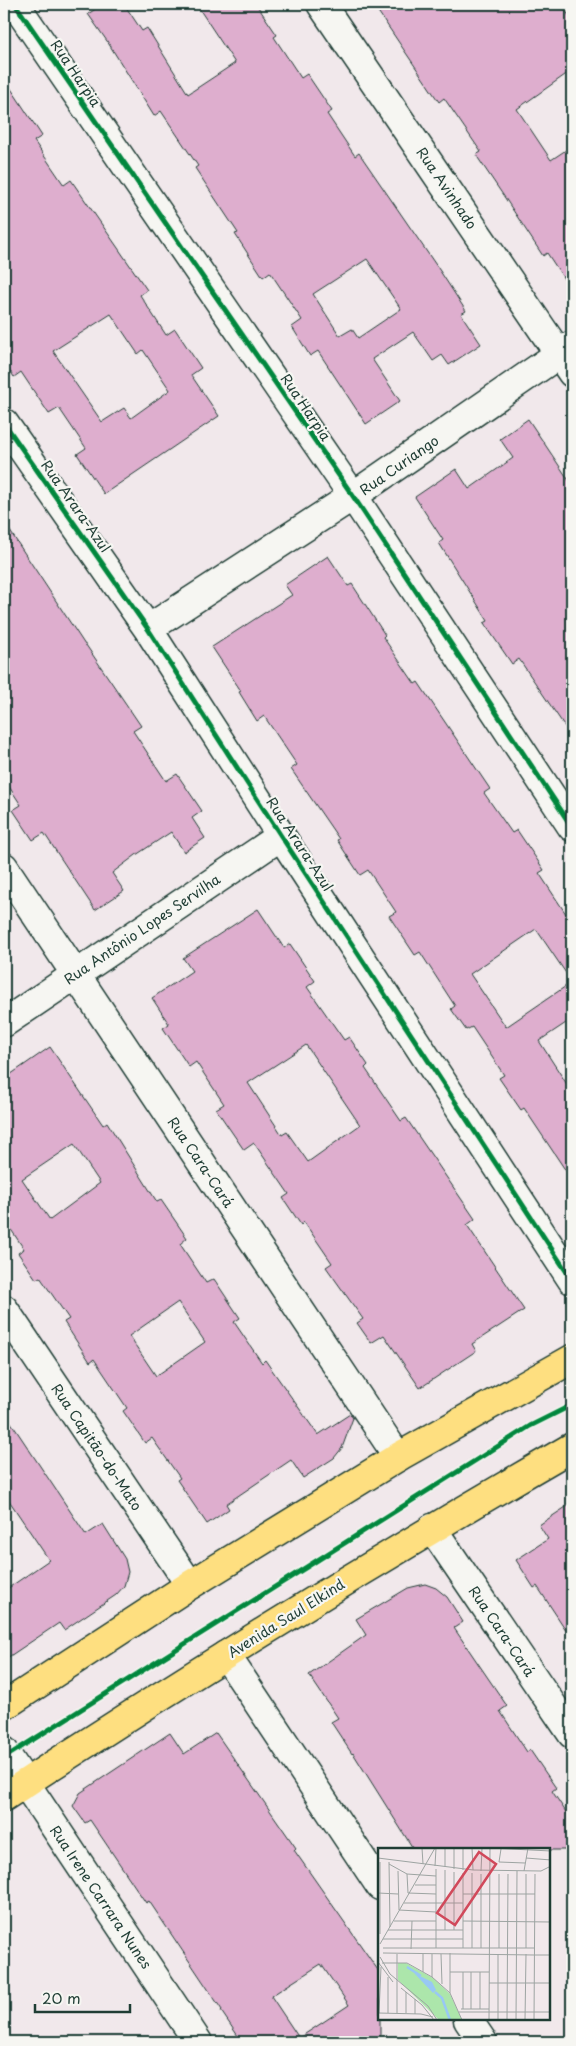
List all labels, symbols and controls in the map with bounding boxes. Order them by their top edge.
street label: Rua Harpia [46,35,107,111]
street label: Rua Avinhado [412,143,482,233]
street label: Rua Harpia [276,369,337,445]
street label: Rua Curiango [355,430,443,500]
street label: Rua Arara-Azul [36,456,116,556]
street label: Rua Arara-Azul [262,793,338,895]
street label: Rua Antônio Lopes Servilha [60,869,225,989]
street label: Rua Cara-Cará [163,1112,239,1212]
street label: Rua Capitão-do-Mato [47,1379,148,1515]
street label: Avenida Saul Elkind [223,1573,349,1663]
street label: Rua Cara-Cará [464,1581,540,1681]
street label: Rua Irene Carrara Nunes [45,1821,157,1973]
inset map [378,1848,551,2021]
scale bar [35,1981,130,2013]
text: 20 m [42,1986,81,2009]

